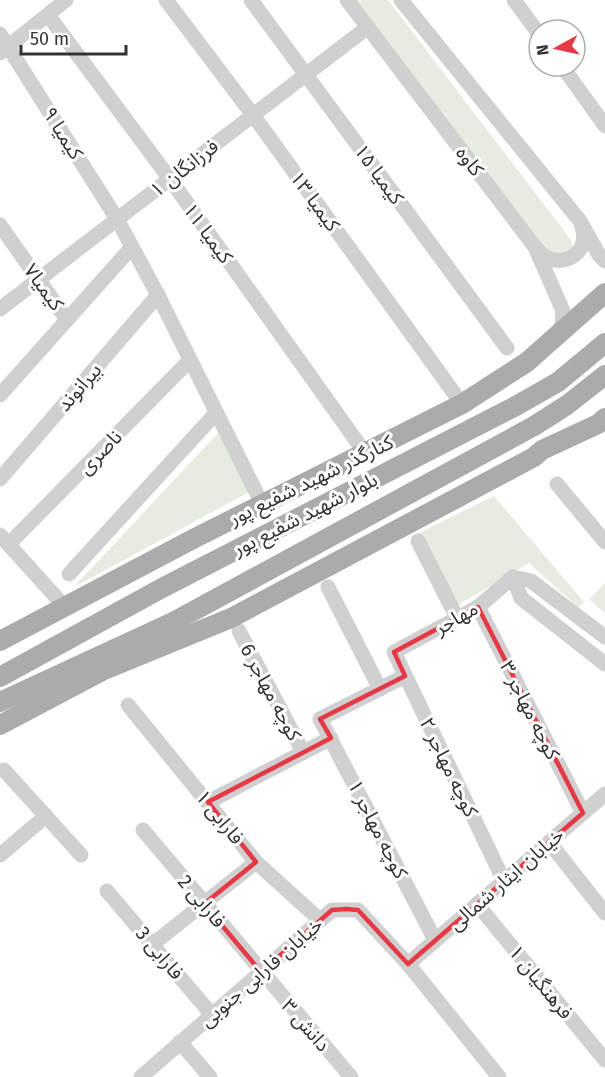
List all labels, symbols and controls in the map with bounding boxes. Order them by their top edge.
scale bar [21,18,126,56]
north arrow [527,18,587,78]
text: 50 m [30,28,69,50]
text: N [532,43,553,57]
street label: کیمیا ۹ [38,102,89,164]
street label: فرزانگان ۱ [145,134,223,202]
street label: کیمیا ۱۵ [349,139,409,209]
street label: کاوه [451,141,489,181]
street label: کیمیا ۱۳ [285,166,345,236]
street label: کیمیا ۱۱ [178,198,238,268]
street label: کیمیا۷ [19,259,69,316]
street label: بیرانوند [52,358,106,416]
street label: ناصری [73,425,127,479]
street label: کنارگذر شهید شفیع پور [224,429,399,533]
street label: بلوار شهید شفیع پور [228,467,383,564]
street label: مهاجر [429,596,482,640]
street label: کوچه مهاجر 6 [234,639,307,746]
street label: کوچه مهاجر ۳ [494,657,565,764]
street label: کوچه مهاجر ۲ [414,713,484,822]
street label: کوچه مهاجر ۱ [342,776,413,883]
street label: فارابی ۱ [191,785,249,849]
street label: خیابان ایثار شمالی [443,822,569,936]
street label: فارابی 2 [173,870,231,932]
street label: خیابان فارابی جنوبی [195,912,327,1032]
street label: فارابی 3 [131,922,189,984]
street label: فرهنگیان ۱ [504,940,578,1024]
street label: دانش ۳ [277,994,335,1056]

